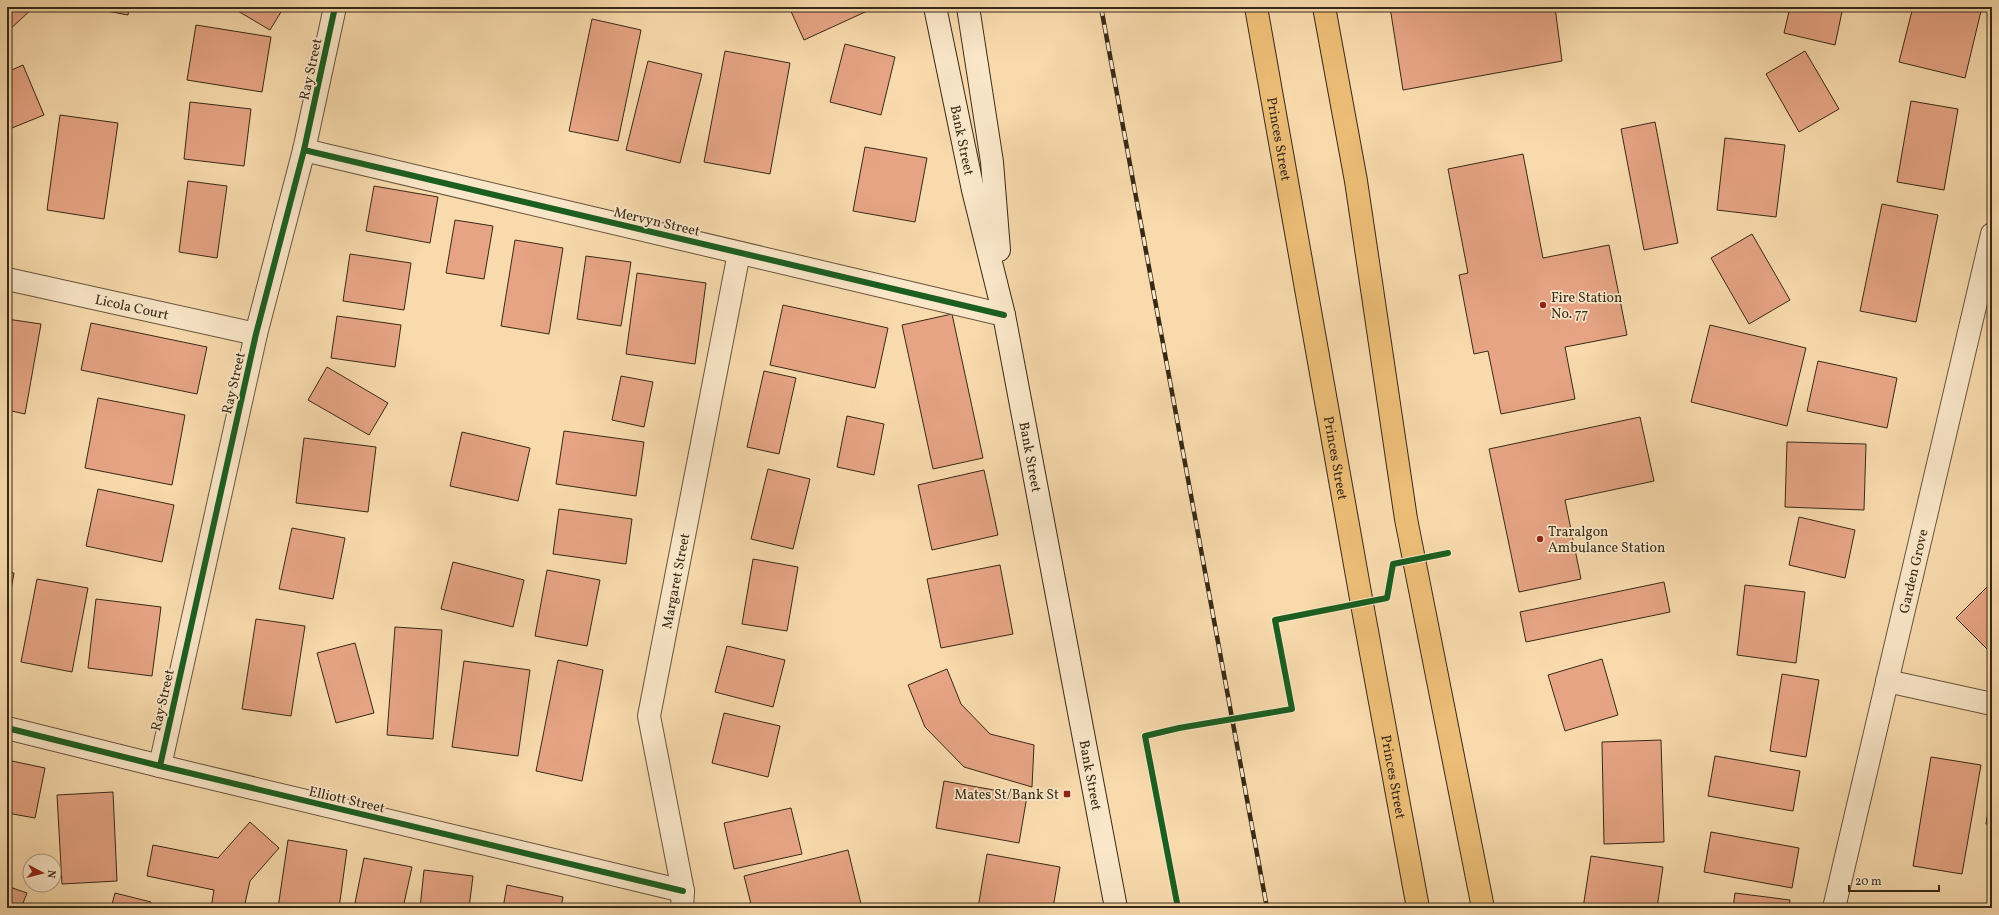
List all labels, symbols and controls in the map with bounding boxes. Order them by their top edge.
street label: Ray Street [296,37,327,102]
street label: Princes Street [1261,96,1295,183]
street label: Bank Street [945,104,978,177]
street label: Mervyn Street [612,203,702,242]
place label: Fire Station No. 77 [1551,289,1622,324]
street label: Licola Court [93,291,170,325]
marker: Fire Station No. 77 [1538,300,1548,310]
street label: Ray Street [218,351,251,416]
street label: Princes Street [1318,415,1351,502]
street label: Bank Street [1013,420,1045,494]
place label: Traralgon Ambulance Station [1548,523,1665,558]
street label: Garden Grove [1895,527,1934,616]
street label: Margaret Street [658,532,695,631]
marker: Traralgon Ambulance Station [1535,534,1545,544]
street label: Ray Street [147,668,180,733]
street label: Princes Street [1375,733,1409,821]
street label: Bank Street [1073,739,1105,812]
street label: Elliott Street [307,782,387,818]
place label: Mates St/Bank St [954,786,1059,805]
marker: Mates St/Bank St [1062,789,1072,799]
north arrow [22,853,62,893]
scale bar [1849,867,1939,893]
text: N [43,869,58,879]
text: 20 m [1855,874,1882,890]

